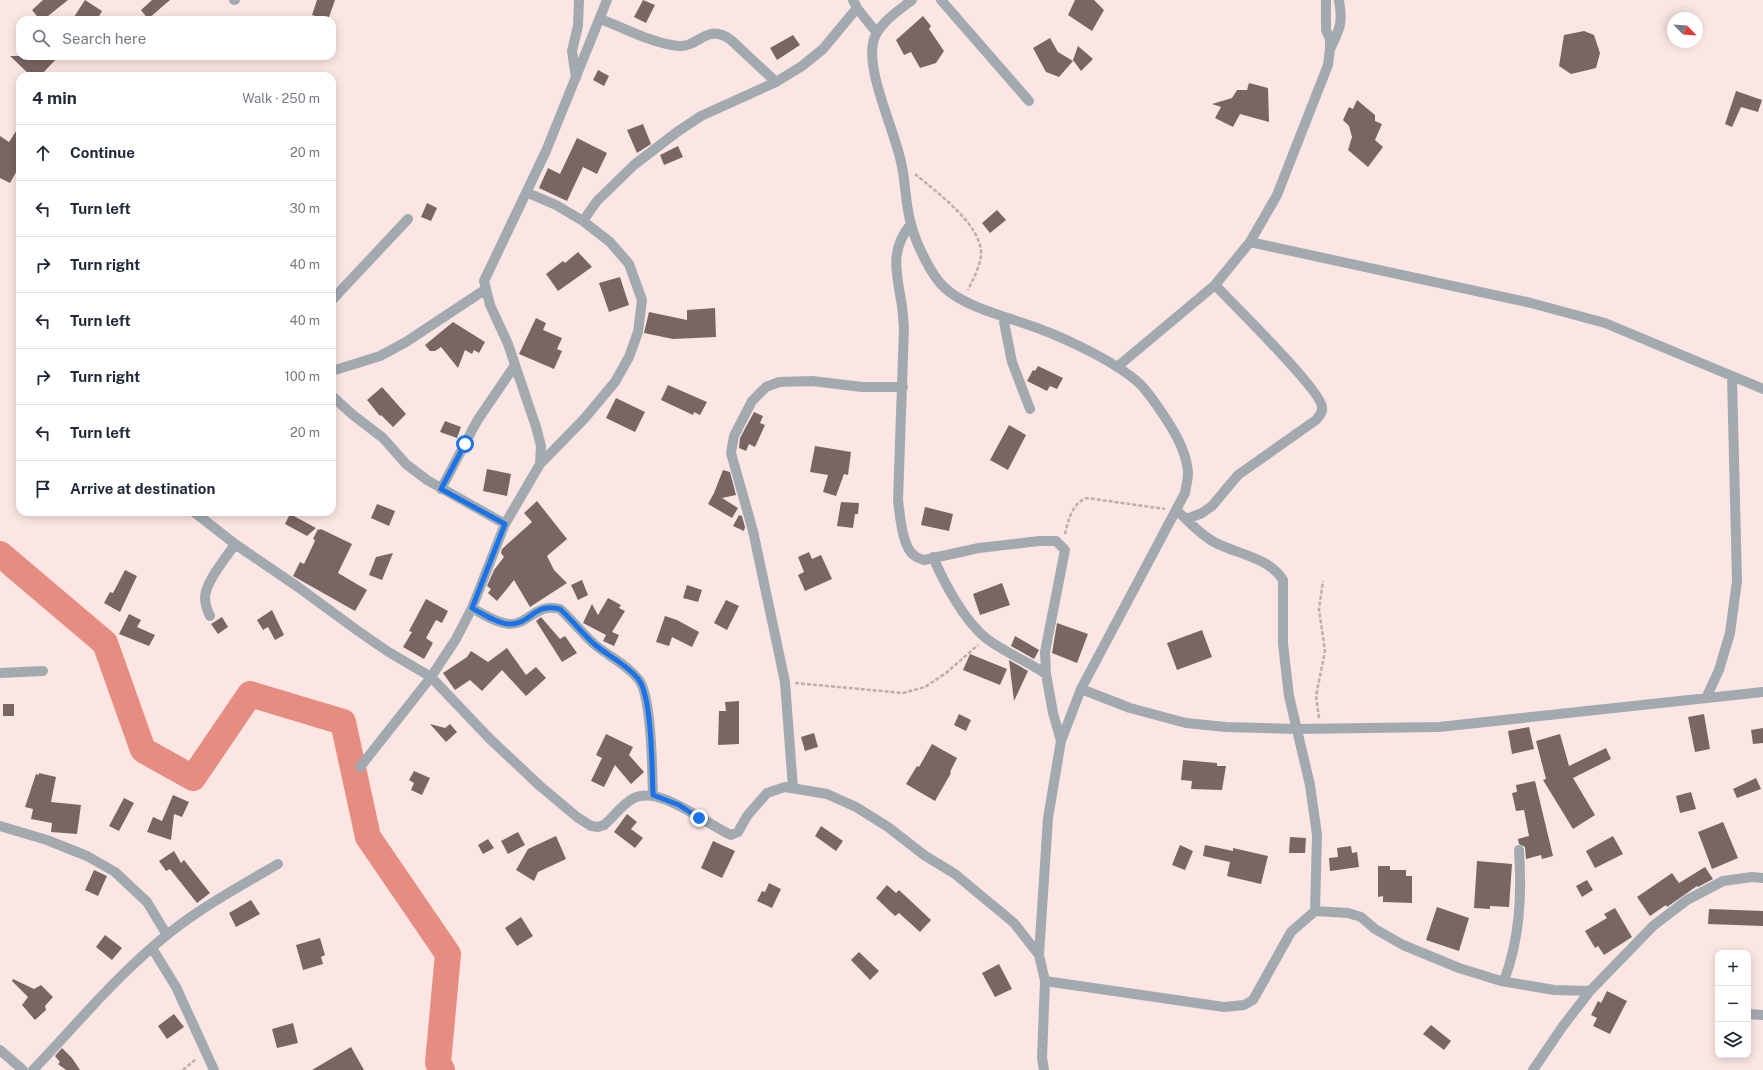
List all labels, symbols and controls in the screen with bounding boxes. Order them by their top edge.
north arrow [1667,12,1703,48]
search box [16,16,336,60]
icon: search [30,27,52,49]
text: Search here [62,30,146,47]
text: 4 min [32,88,77,108]
text: Walk · 250 m [242,91,320,106]
icon: ahead [32,142,54,164]
text: Continue [70,144,135,161]
text: 20 m [290,145,320,160]
icon: left [32,198,54,220]
text: Turn left [70,200,131,217]
text: 30 m [290,201,320,216]
icon: right [32,254,54,276]
text: Turn right [70,256,140,273]
text: 40 m [289,257,320,272]
icon: left [32,310,54,332]
text: Turn left [70,312,131,329]
text: 40 m [289,313,320,328]
icon: right [32,366,54,388]
text: Turn right [70,368,140,385]
text: 100 m [284,369,320,384]
icon: left [32,422,54,444]
text: Turn left [70,424,131,441]
text: 20 m [290,425,320,440]
route start [456,435,474,453]
icon: arrive [32,478,54,500]
text: Arrive at destination [70,480,215,497]
route end [690,809,708,827]
map controls [1715,950,1751,1058]
button: + [1715,950,1751,986]
button: − [1715,986,1751,1022]
button: layers [1715,1022,1751,1058]

